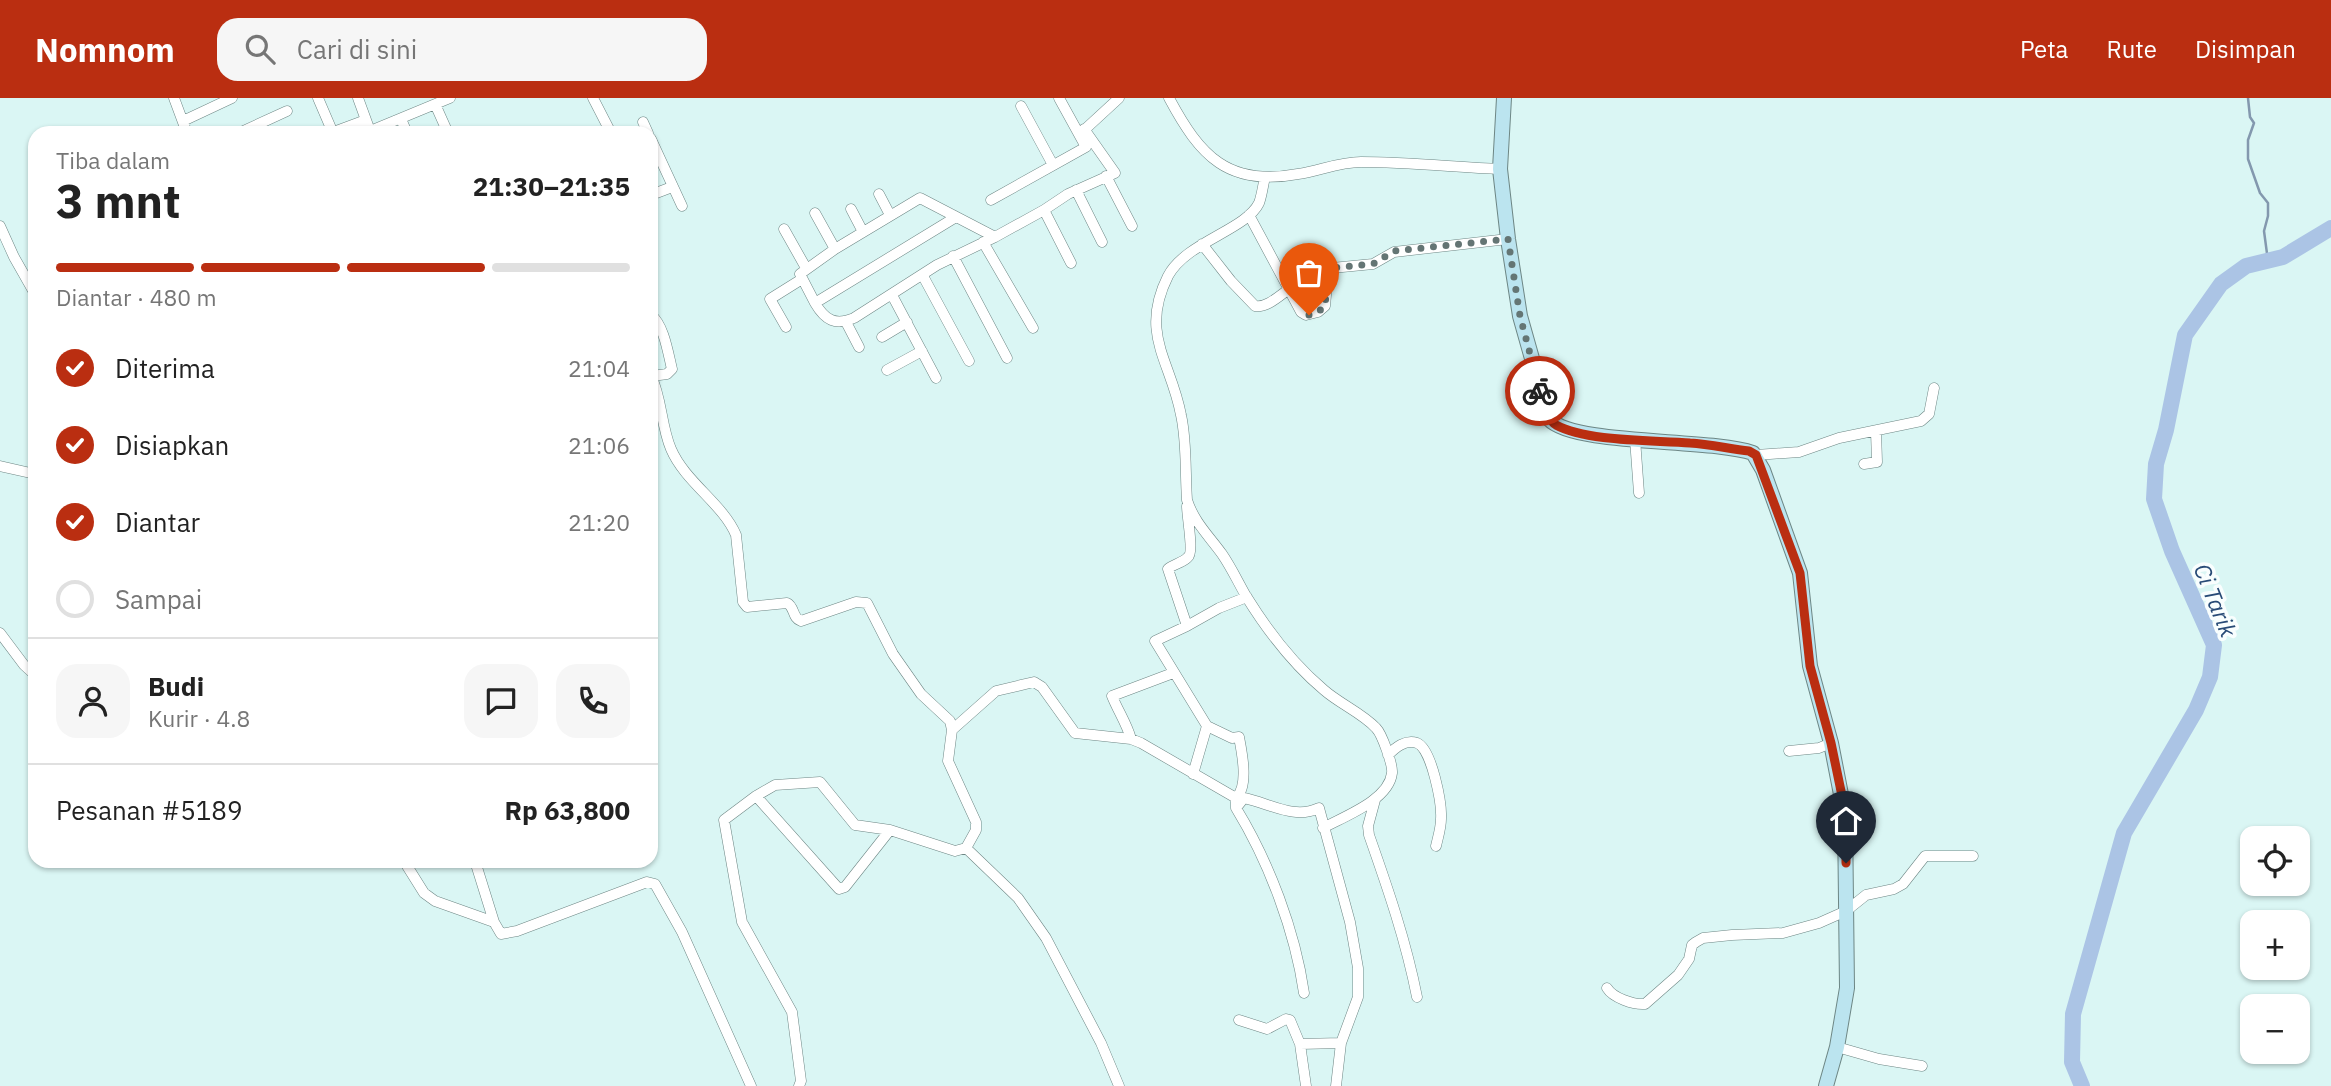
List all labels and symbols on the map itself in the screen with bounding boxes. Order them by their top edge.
pin [1279,243,1339,315]
courier [1505,356,1575,426]
water label: Ci Tarik [2188,559,2245,642]
pin [1816,791,1876,863]

